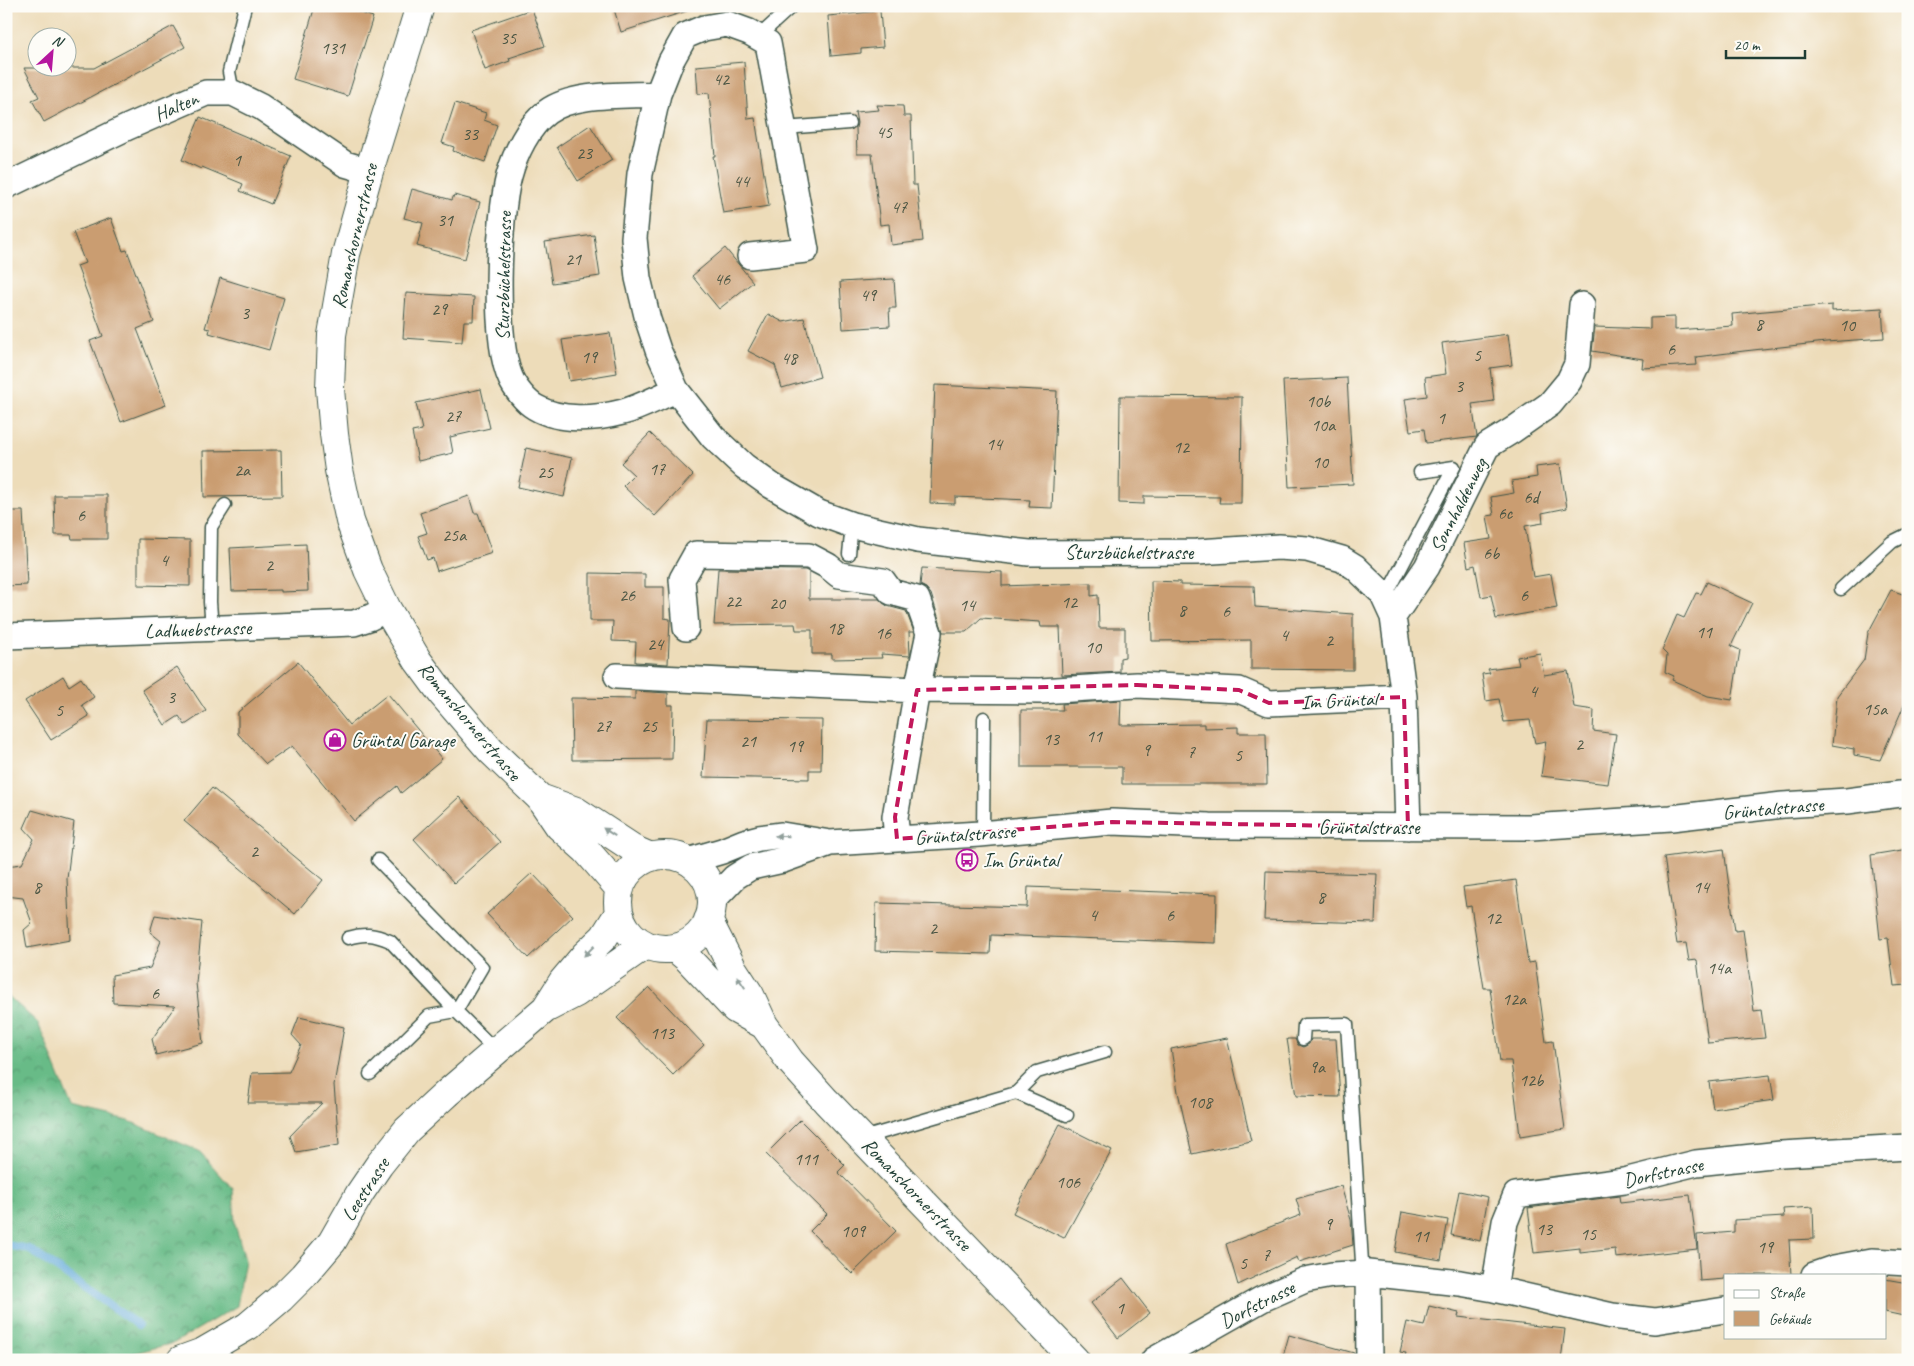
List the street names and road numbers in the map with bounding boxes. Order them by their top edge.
street label: Halten [150,85,203,127]
street label: Romanshornerstrasse [326,160,384,311]
street label: Sturzbüchelstrasse [490,210,517,341]
street label: Sonnhaldenweg [1424,452,1494,557]
street label: Sturzbüchelstrasse [1065,540,1195,565]
street label: Ladhuebstrasse [144,615,253,644]
street label: Romanshornerstrasse [413,657,528,787]
street label: Im Grüntal [1300,686,1381,715]
street label: Grüntalstrasse [1722,792,1826,825]
street label: Grüntalstrasse [1319,815,1421,840]
street label: Grüntalstrasse [914,818,1018,850]
street label: Romanshornerstrasse [856,1133,978,1257]
street label: Leestrasse [336,1152,396,1226]
street label: Dorfstrasse [1621,1152,1707,1193]
street label: Dorfstrasse [1216,1274,1300,1334]

